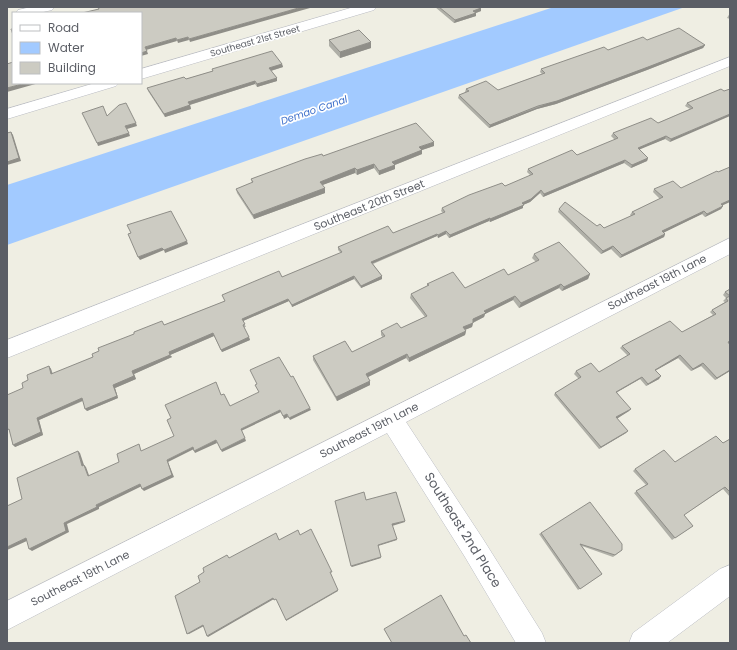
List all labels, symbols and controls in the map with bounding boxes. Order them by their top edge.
legend [12,12,142,84]
text: Road [48,19,79,36]
street label: Southeast 21st Street [209,22,301,60]
text: Water [48,39,85,56]
text: Building [48,59,96,76]
water label: Demao Canal [279,91,350,128]
street label: Southeast 20th Street [311,175,427,235]
street label: Southeast 19th Lane [605,250,709,314]
street label: Southeast 19th Lane [317,398,421,462]
street label: Southeast 2nd Place [420,469,506,591]
street label: Southeast 19th Lane [28,546,132,610]

